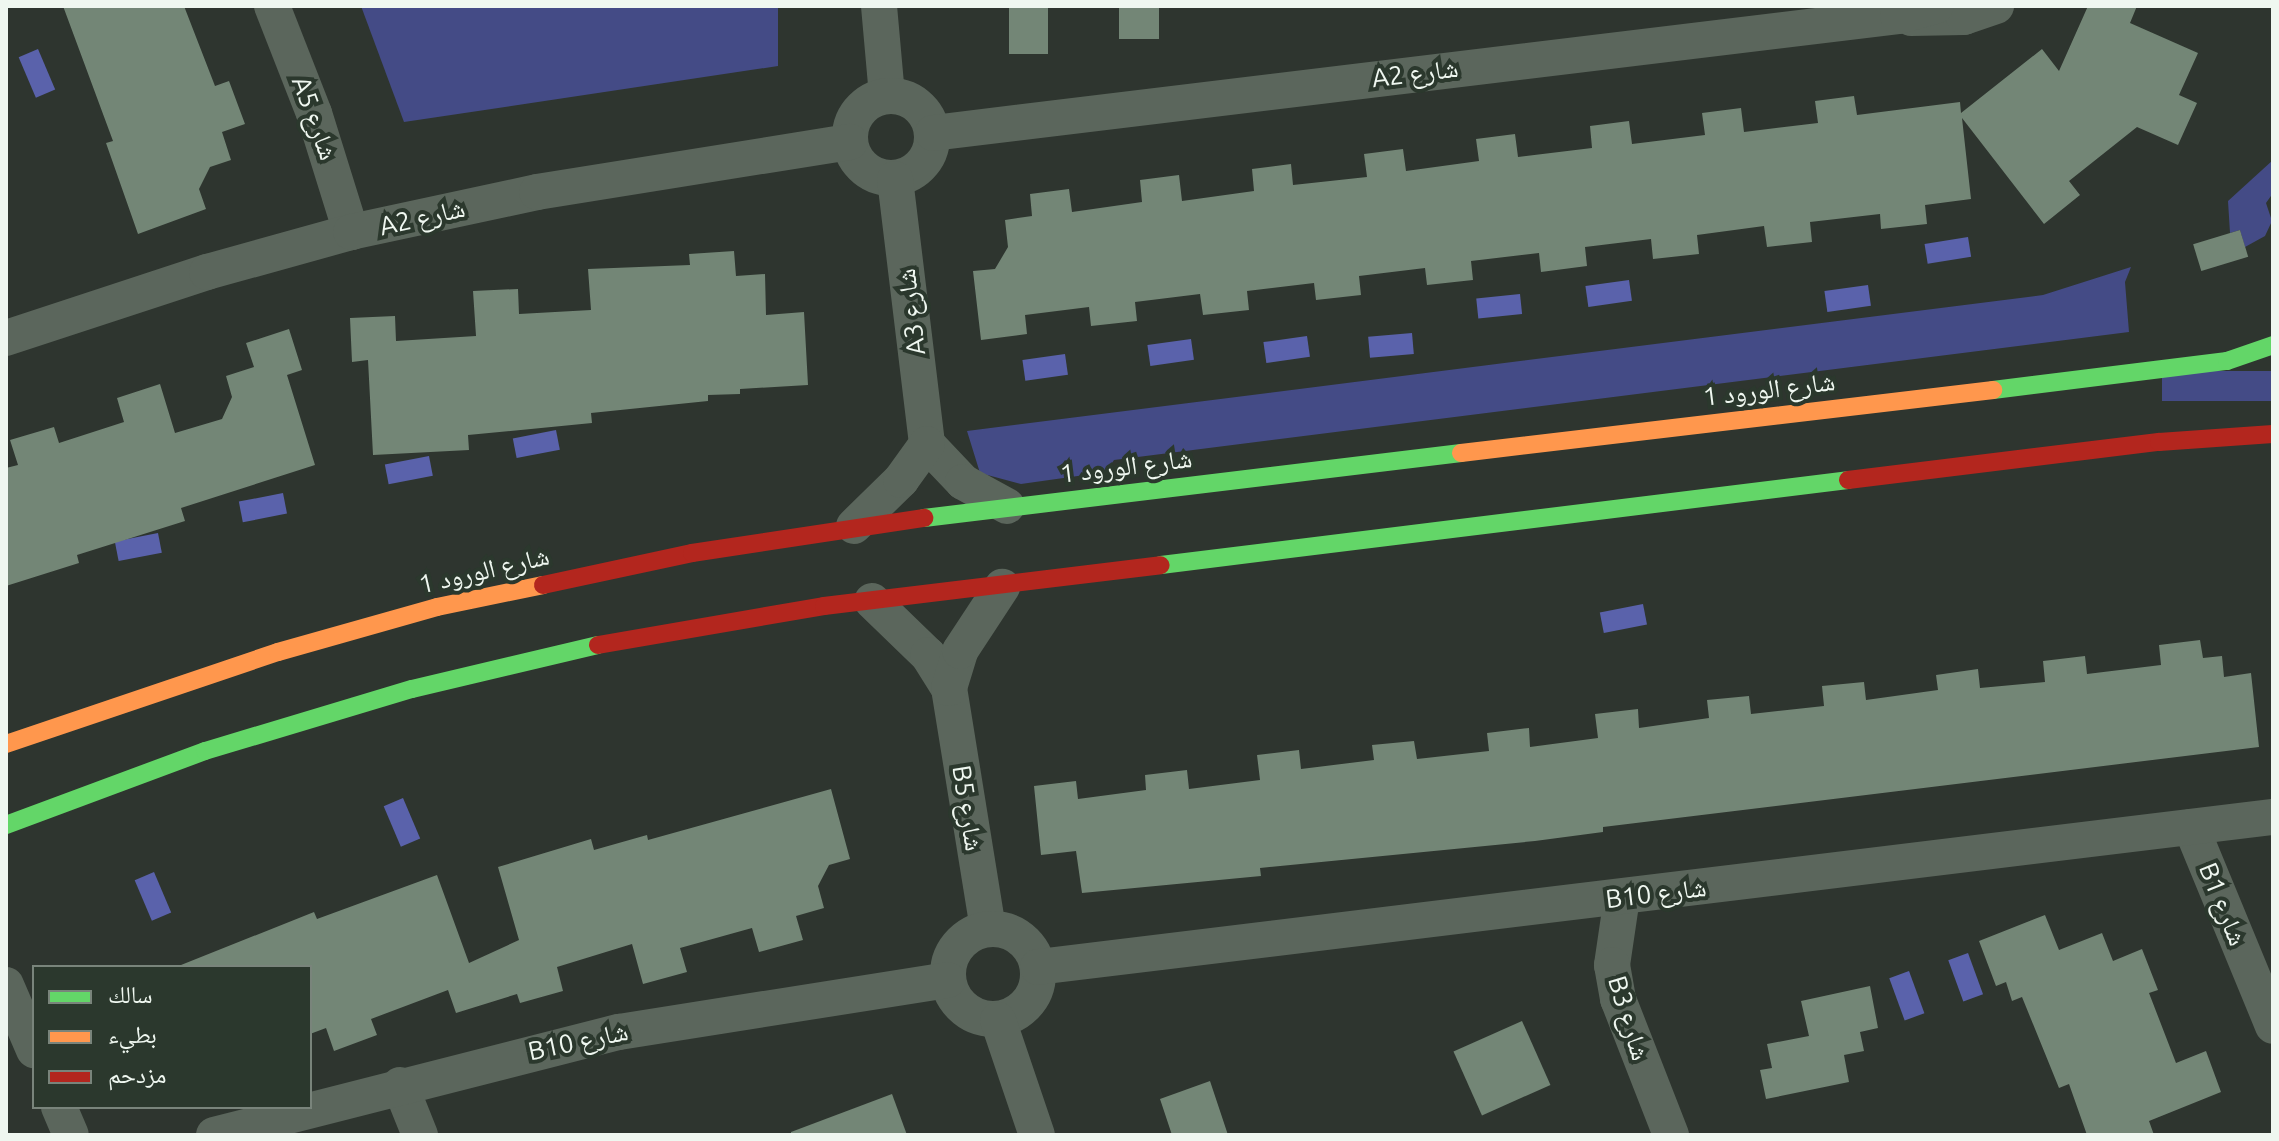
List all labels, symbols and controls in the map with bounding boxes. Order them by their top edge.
street label: A2 شارع [1370,52,1460,94]
street label: A5 شارع [285,72,345,164]
street label: A2 شارع [376,192,468,242]
street label: A3 شارع [890,267,932,357]
street label: شارع الورود 1 [1701,365,1837,413]
street label: شارع الورود 1 [1058,442,1194,490]
street label: شارع الورود 1 [416,540,552,600]
street label: B5 شارع [946,763,990,853]
street label: B1 شارع [2192,858,2254,950]
street label: B10 شارع [1604,871,1708,915]
legend [32,965,312,1109]
street label: B3 شارع [1601,972,1657,1064]
text: سالك [108,981,153,1008]
street label: B10 شارع [525,1015,631,1067]
text: بطيء [108,1021,157,1048]
text: مزدحم [108,1061,167,1088]

